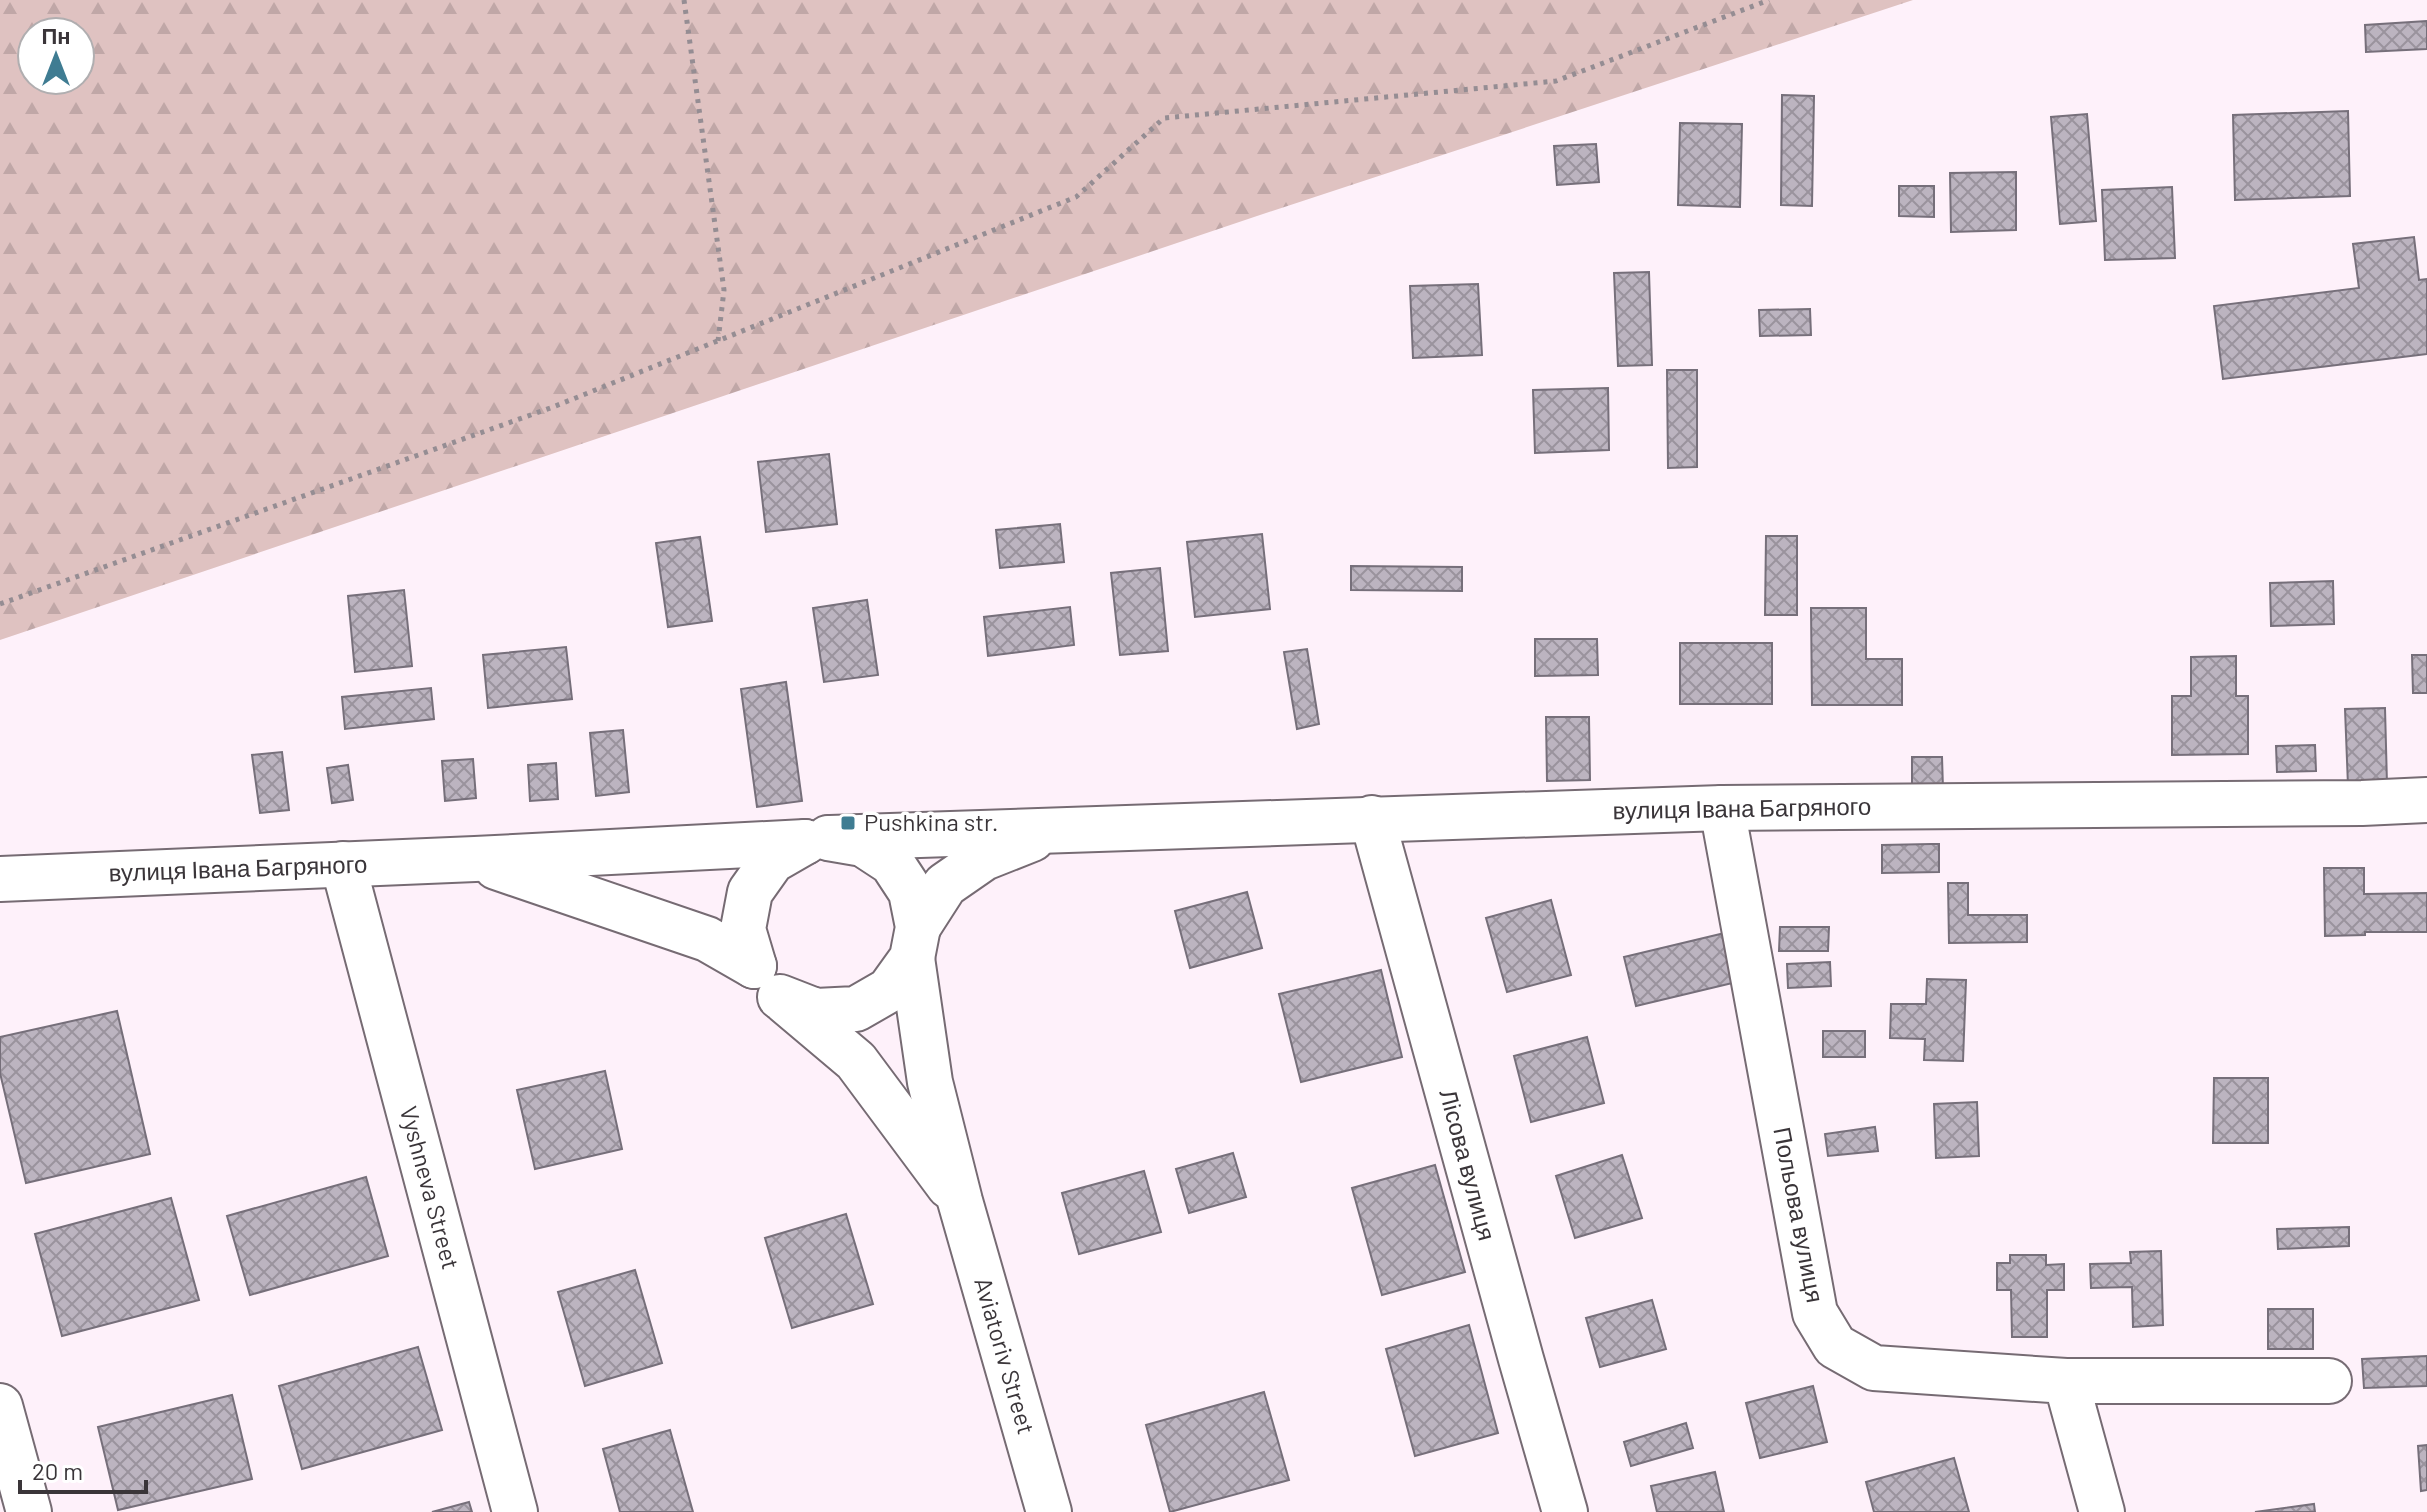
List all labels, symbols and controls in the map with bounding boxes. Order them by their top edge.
north arrow [16,16,96,96]
text: Пн [41,22,71,48]
street label: вулиця Івана Багряного [1612,791,1872,824]
place label: Pushkina str. [864,807,999,836]
marker: Pushkina str. [839,814,857,832]
street label: вулиця Івана Багряного [108,848,368,887]
street label: Лісова вулиця [1434,1086,1503,1243]
street label: Vyshneva Street [395,1103,466,1272]
street label: Польова вулиця [1768,1124,1831,1305]
street label: Aviatoriv Street [969,1274,1042,1437]
scale bar [20,1444,146,1494]
text: 20 m [32,1456,83,1485]

